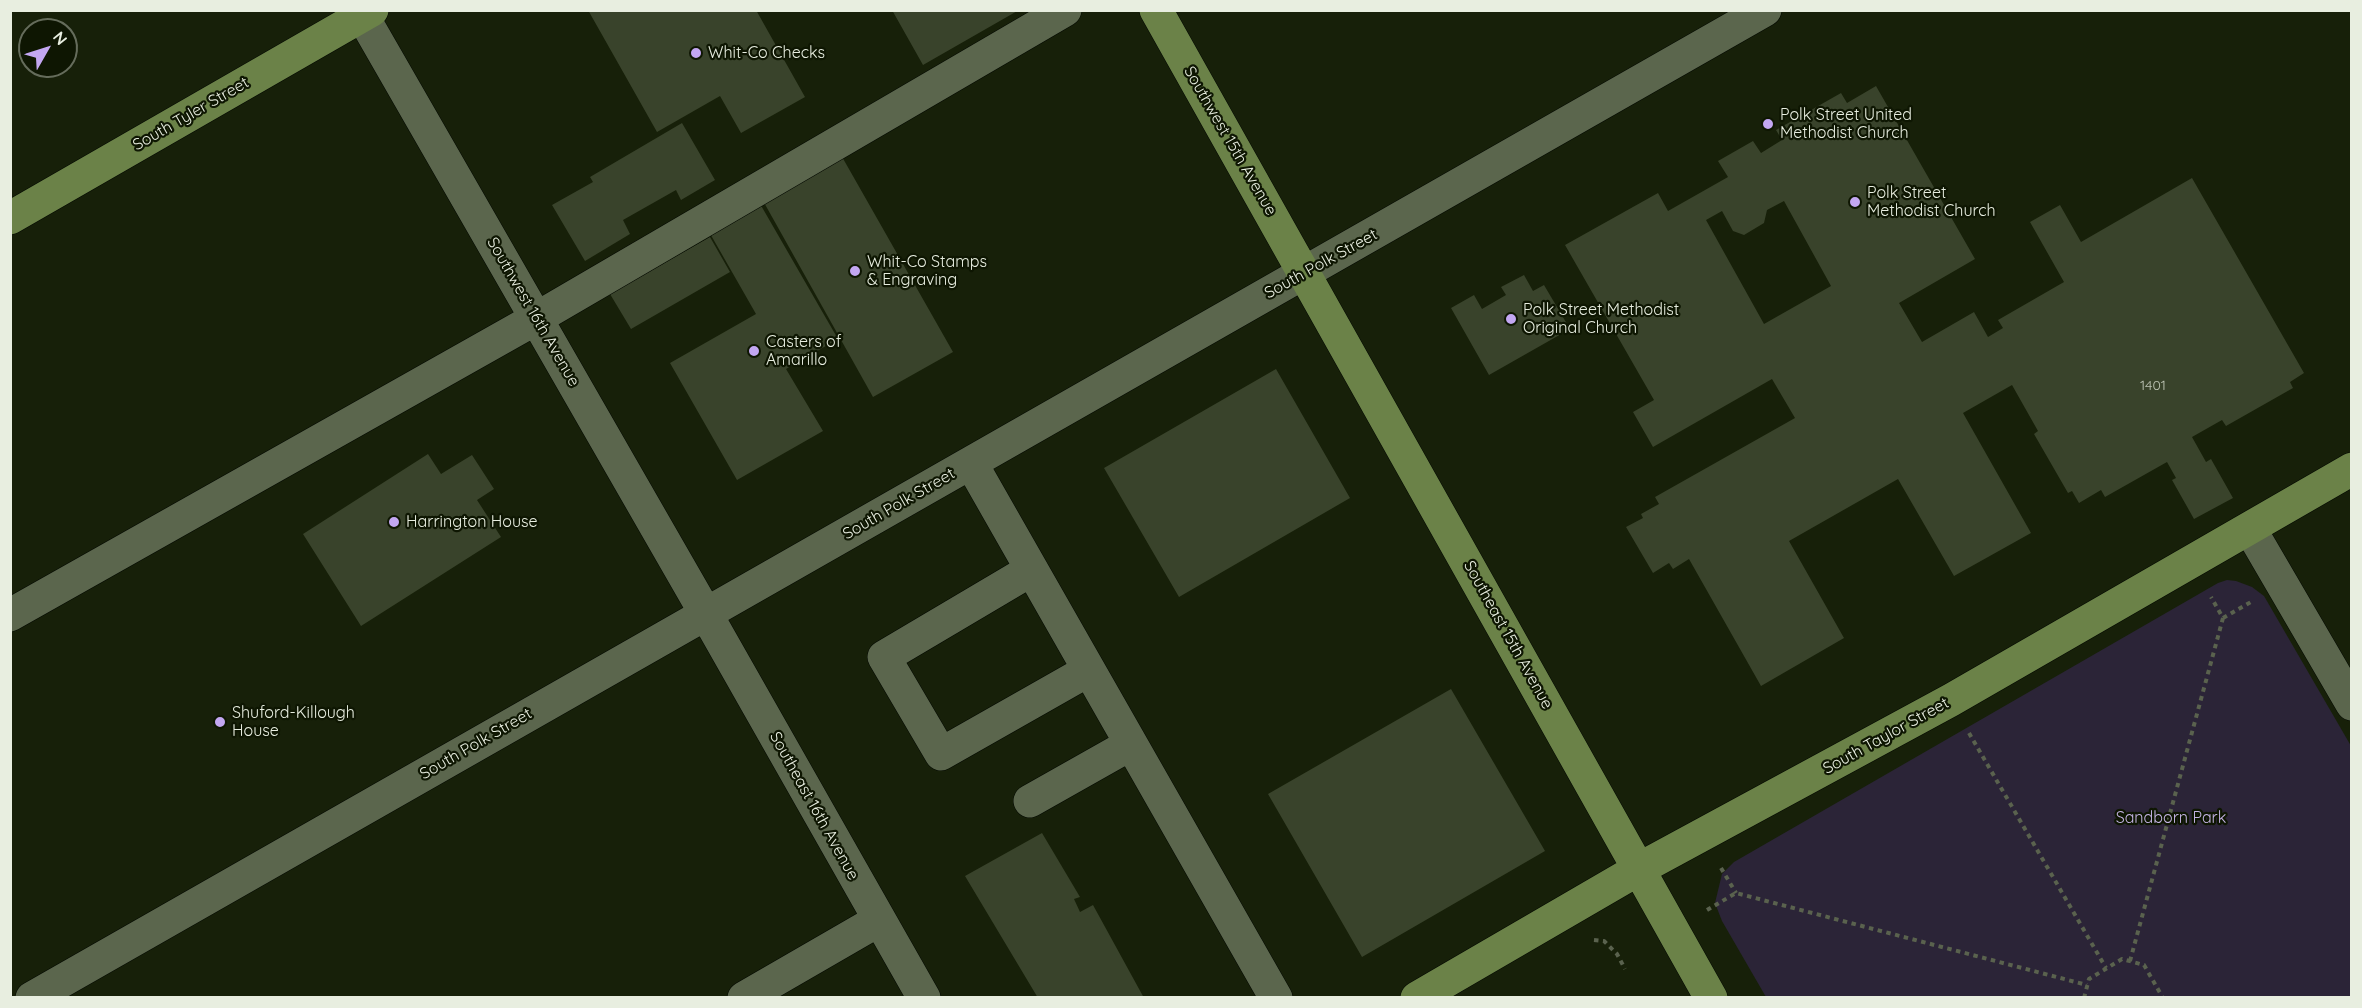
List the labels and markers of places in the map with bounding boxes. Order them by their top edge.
place label: Whit-Co Checks [708,43,825,63]
marker: Whit-Co Checks [689,46,703,60]
place label: Polk Street United Methodist Church [1780,105,1912,143]
marker: Polk Street United Methodist Church [1761,117,1775,131]
place label: Polk Street Methodist Church [1867,183,1996,221]
marker: Polk Street Methodist Church [1848,195,1862,209]
place label: Whit-Co Stamps & Engraving [867,252,987,290]
marker: Whit-Co Stamps & Engraving [848,264,862,278]
place label: Polk Street Methodist Original Church [1523,300,1679,338]
marker: Polk Street Methodist Original Church [1504,312,1518,326]
place label: Casters of Amarillo [766,332,841,370]
marker: Casters of Amarillo [747,344,761,358]
place label: Harrington House [406,512,538,532]
marker: Harrington House [387,515,401,529]
place label: Shuford-Killough House [232,703,355,741]
marker: Shuford-Killough House [213,715,227,729]

